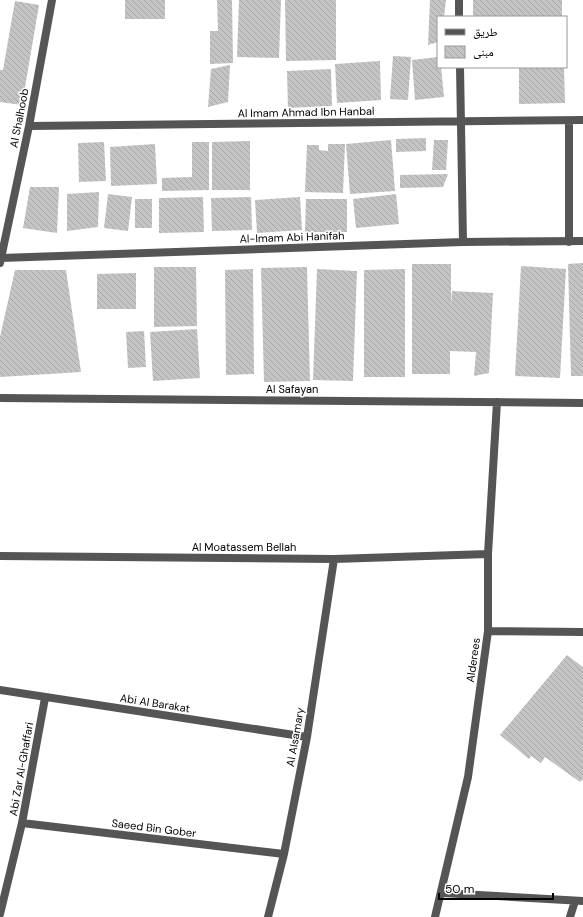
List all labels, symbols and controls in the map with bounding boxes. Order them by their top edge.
legend [437,16,567,68]
text: طريق [473,24,498,40]
text: مبنى [473,44,494,60]
street label: Al Shalhoob [6,87,32,149]
street label: Al Imam Ahmad Ibn Hanbal [237,104,375,120]
street label: Al-Imam Abi Hanifah [239,228,345,246]
street label: Al Safayan [266,382,318,396]
street label: Al Moatassem Bellah [192,540,296,554]
street label: Alderees [463,637,483,683]
street label: Abi Al Barakat [119,691,191,715]
street label: Al Alsamary [283,706,307,768]
street label: Abi Zar Al-Ghaffari [6,721,36,817]
street label: Saeed Bin Gober [111,816,197,840]
scale bar [439,875,553,901]
text: 50 m [445,881,474,897]

